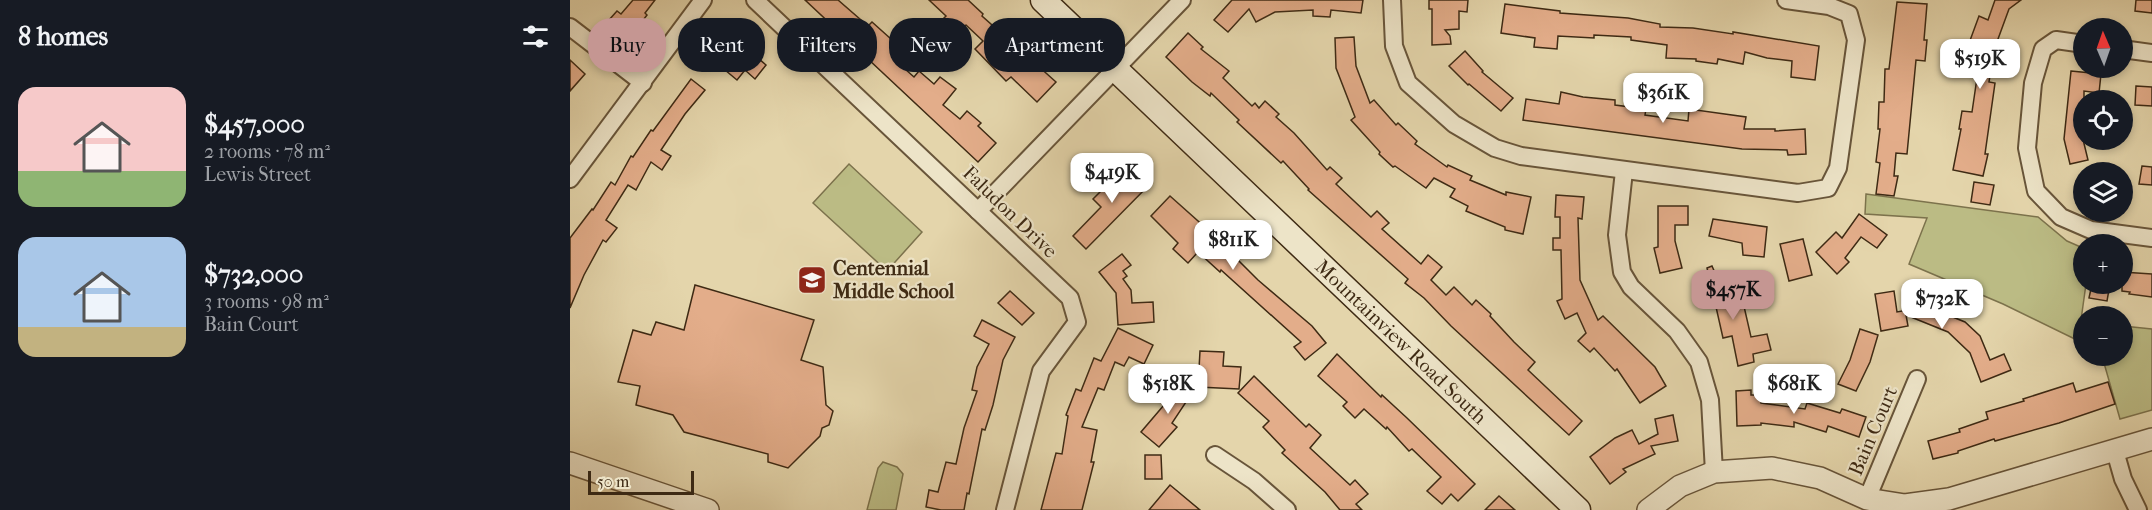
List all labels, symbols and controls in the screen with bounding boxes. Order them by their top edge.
chip: Buy [588,18,666,72]
chip: Rent [678,18,765,72]
chip: Filters [777,18,877,72]
chip: New [889,18,972,72]
chip: Apartment [984,18,1125,72]
north arrow [2073,18,2133,78]
map controls [2073,18,2133,366]
icon: filters [519,20,552,53]
text: 8 homes [18,21,108,52]
pin: $519K [1938,39,2022,90]
text: $519K [1954,47,2006,70]
pin: $361K [1621,73,1705,124]
text: $361K [1637,81,1689,104]
button: locate [2073,90,2133,150]
text: $457,000 [204,109,305,140]
icon: home [66,111,138,183]
text: 2 rooms · 78 m² [204,140,330,163]
pin: $419K [1070,153,1154,204]
street label: Faludon Drive [958,161,1062,263]
text: $419K [1085,161,1139,184]
button: layers [2073,162,2133,222]
text: Lewis Street [204,163,311,186]
pin: $811K [1191,220,1275,271]
text: $811K [1208,228,1258,251]
button: + [2073,234,2133,294]
street label: Mountainview Road South [1311,255,1492,429]
place label: Centennial Middle School [832,257,955,303]
text: $732,000 [204,259,303,290]
icon: home [66,261,138,333]
school or university icon: Centennial Middle School [796,264,828,296]
pin: $457K [1691,270,1775,321]
text: $457K [1705,278,1761,301]
pin: $732K [1900,279,1984,330]
text: $732K [1915,287,1969,310]
text: 3 rooms · 98 m² [204,290,329,313]
button: − [2073,306,2133,366]
text: Bain Court [204,313,299,336]
pin: $518K [1126,364,1210,415]
pin: $681K [1752,364,1836,415]
text: $518K [1142,372,1194,395]
text: $681K [1767,372,1821,395]
street label: Bain Court [1844,383,1902,479]
scale bar [588,468,694,496]
text: 50 m [597,472,629,491]

